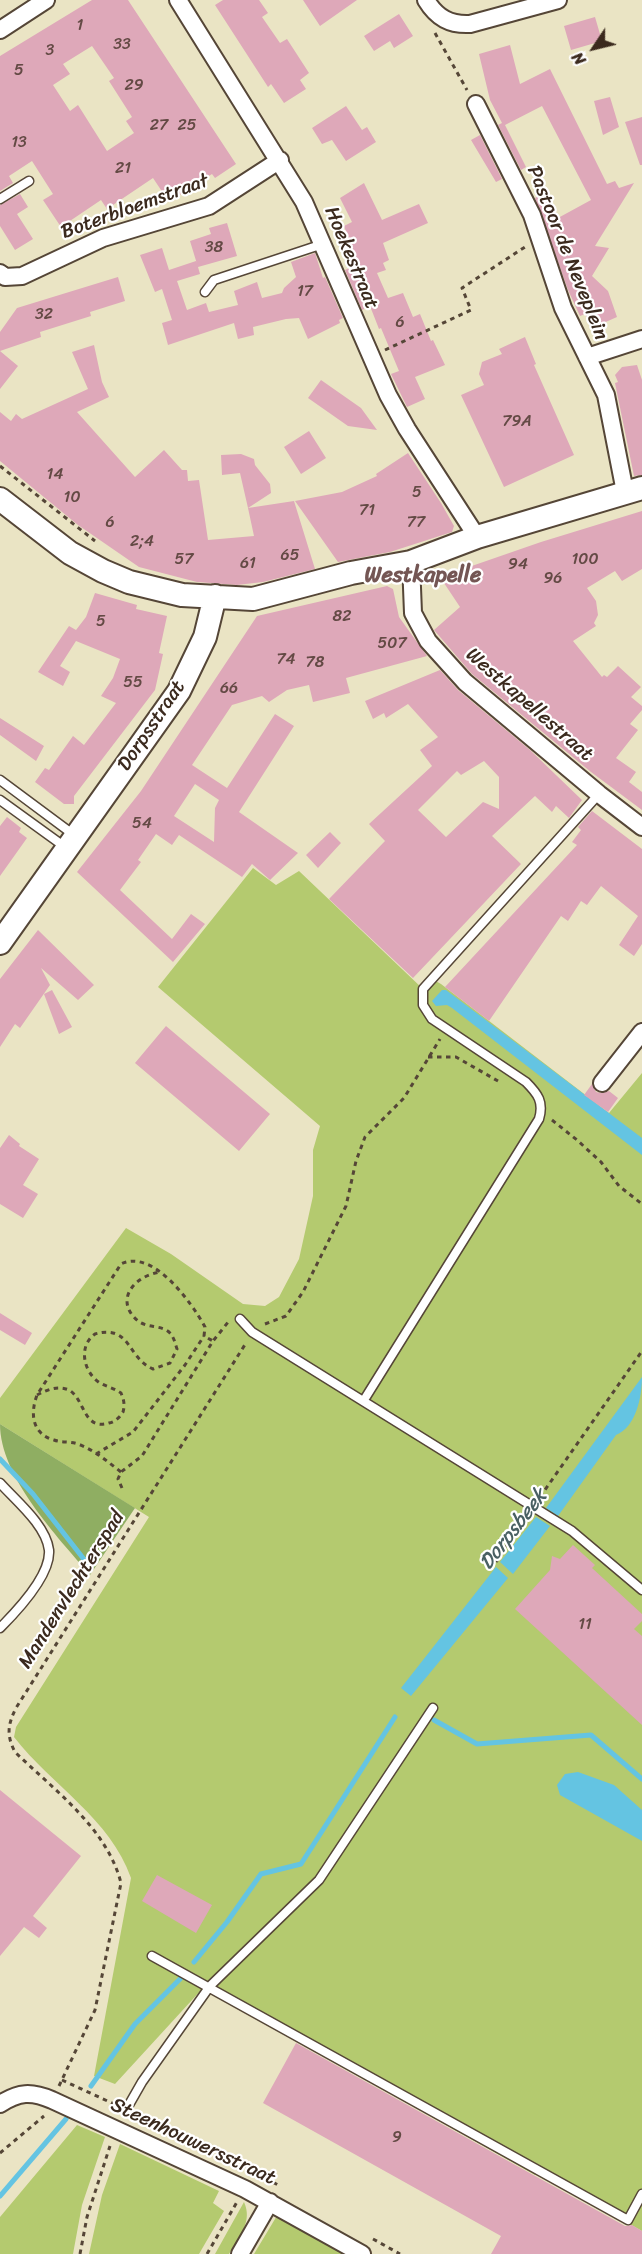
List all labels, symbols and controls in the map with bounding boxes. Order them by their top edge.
house number: 1 [77,16,83,36]
north arrow [564,18,624,78]
house number: 33 [113,35,131,55]
house number: 3 [46,41,54,61]
text: N [564,46,594,71]
house number: 5 [14,61,24,81]
house number: 29 [124,76,144,96]
house number: 27 [150,116,168,136]
house number: 25 [177,116,197,136]
house number: 13 [11,133,27,153]
house number: 21 [115,159,131,179]
street label: Pastoor de Neveplein [521,162,613,344]
street label: Boterbloemstraat [58,169,212,245]
street label: Hoekestraat [319,203,383,313]
house number: 38 [205,238,223,258]
house number: 17 [297,282,313,302]
house number: 32 [35,305,53,325]
house number: 6 [395,313,405,333]
house number: 79A [502,412,532,432]
house number: 14 [47,465,63,485]
house number: 5 [412,483,422,503]
house number: 10 [64,488,80,508]
house number: 71 [359,501,375,521]
house number: 6 [105,513,115,533]
house number: 77 [407,513,425,533]
house number: 2;4 [130,532,154,552]
house number: 65 [281,546,299,566]
house number: 57 [175,550,193,570]
house number: 100 [571,550,599,570]
house number: 61 [240,554,256,574]
house number: 94 [508,555,528,575]
district label: Westkapelle [365,563,481,589]
house number: 96 [544,569,562,589]
house number: 82 [333,607,351,627]
house number: 5 [96,612,106,632]
house number: 507 [377,634,407,654]
street label: Westkapellestraat [460,643,598,767]
house number: 74 [276,650,296,670]
house number: 78 [306,653,324,673]
house number: 55 [123,673,143,693]
street label: Dorpsstraat [113,676,191,776]
house number: 66 [220,679,238,699]
house number: 54 [132,814,152,834]
water label: Dorpsbeek [475,1485,553,1575]
street label: Mandenvlechterspad [14,1507,130,1673]
house number: 11 [578,1615,592,1635]
street label: Steenhouwersstraat [107,2093,279,2191]
house number: 9 [392,2128,402,2148]

